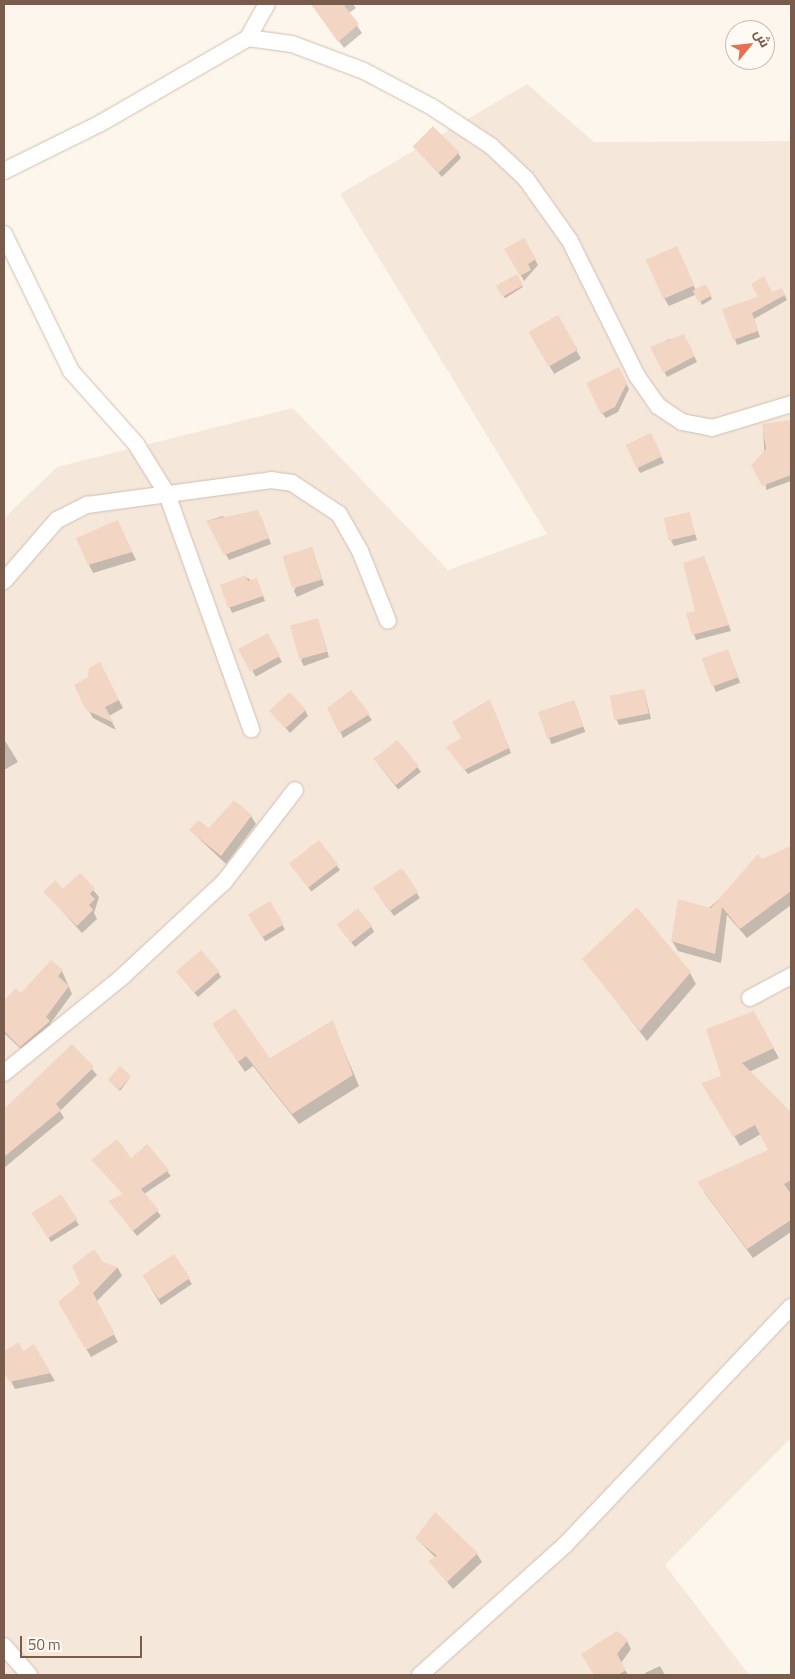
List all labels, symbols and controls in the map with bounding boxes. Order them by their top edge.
north arrow [725,20,775,70]
text: ش [749,25,776,51]
scale bar [22,1626,145,1658]
text: 50 m [28,1633,61,1656]

